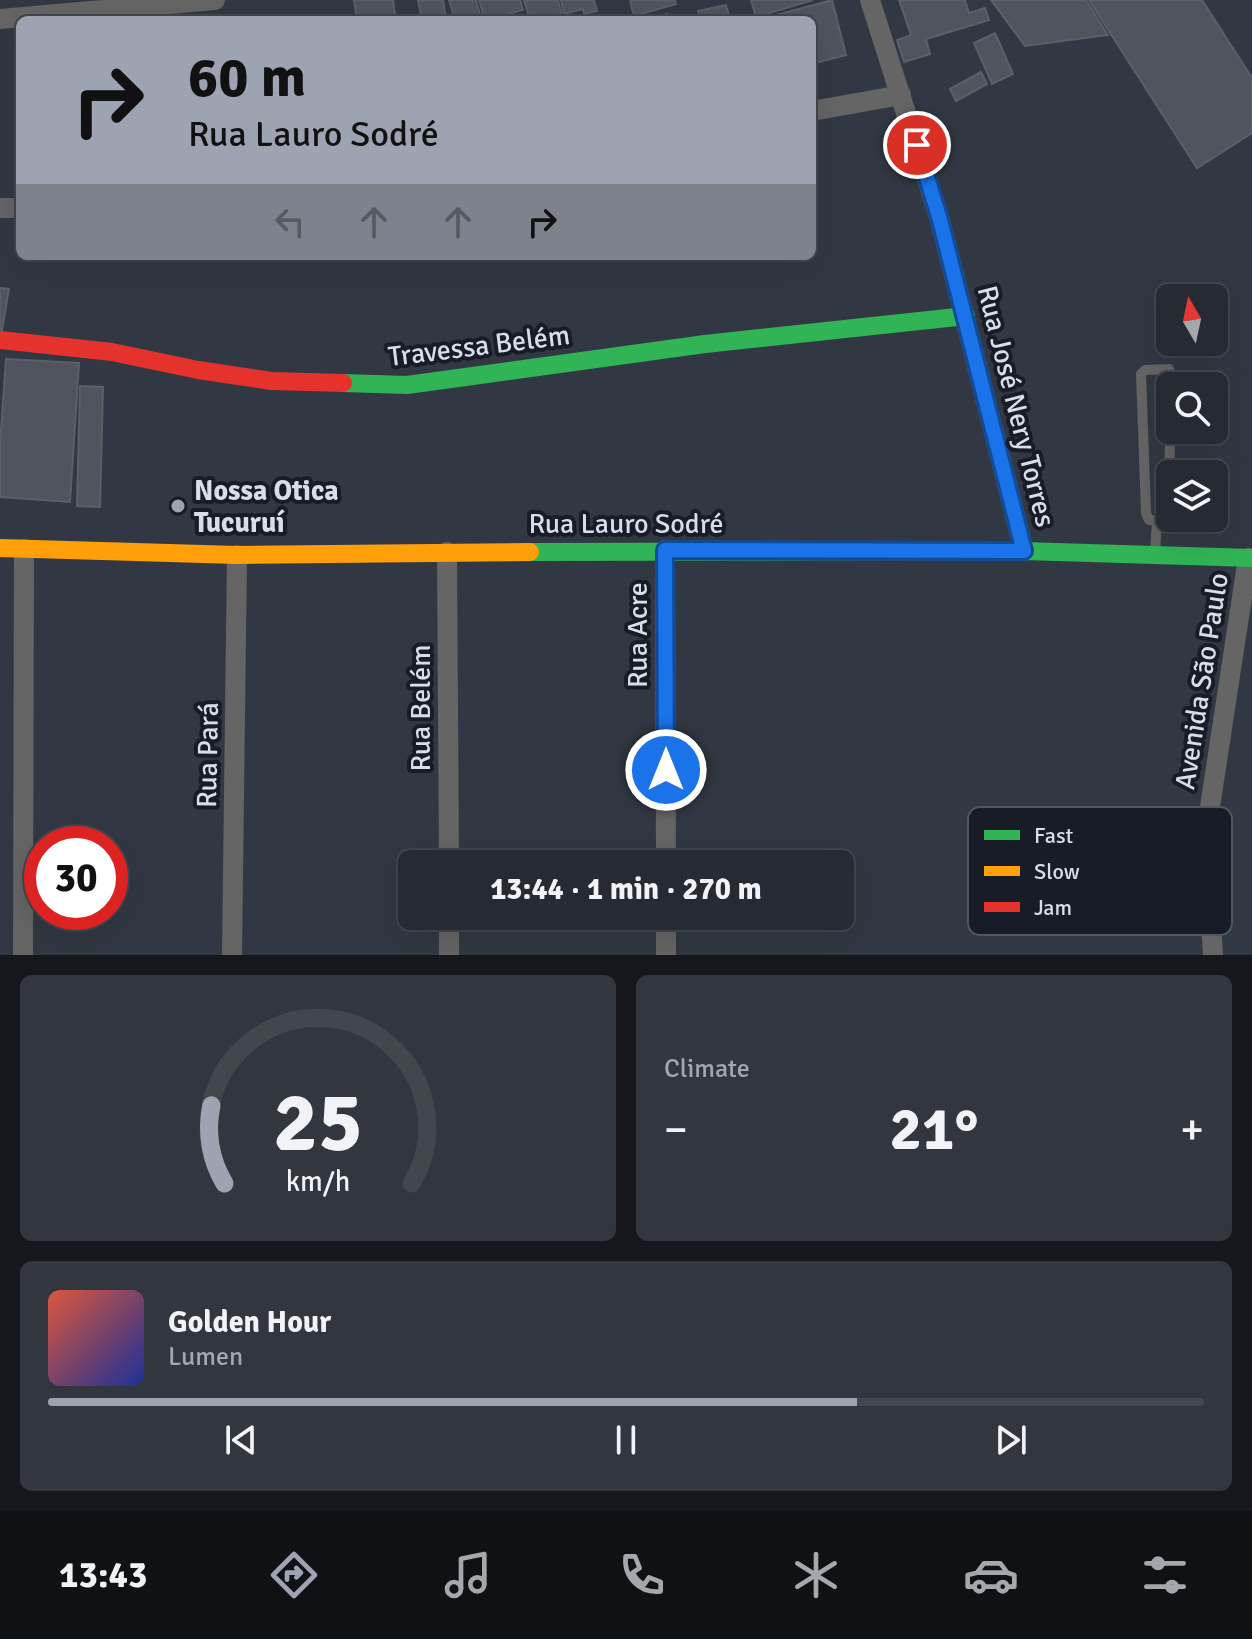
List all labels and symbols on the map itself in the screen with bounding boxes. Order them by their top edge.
pin [883,111,951,179]
street label: Rua José Nery Torres [970,282,1062,530]
north arrow [1156,284,1228,356]
street label: Travessa Belém [386,318,572,374]
place label: Nossa Otica Tucuruí [194,474,339,540]
marker: Nossa Otica Tucuruí [169,497,187,515]
street label: Rua Lauro Sodré [529,507,723,541]
street label: Avenida São Paulo [1168,570,1236,792]
street label: Rua Acre [621,582,655,688]
street label: Rua Belém [404,644,438,772]
street label: Rua Pará [190,702,226,808]
position arrow [624,728,708,812]
legend [968,807,1232,935]
text: Fast [1034,822,1074,849]
speed limit sign: 30 [24,826,128,930]
text: Slow [1034,858,1080,885]
text: Jam [1034,894,1072,921]

